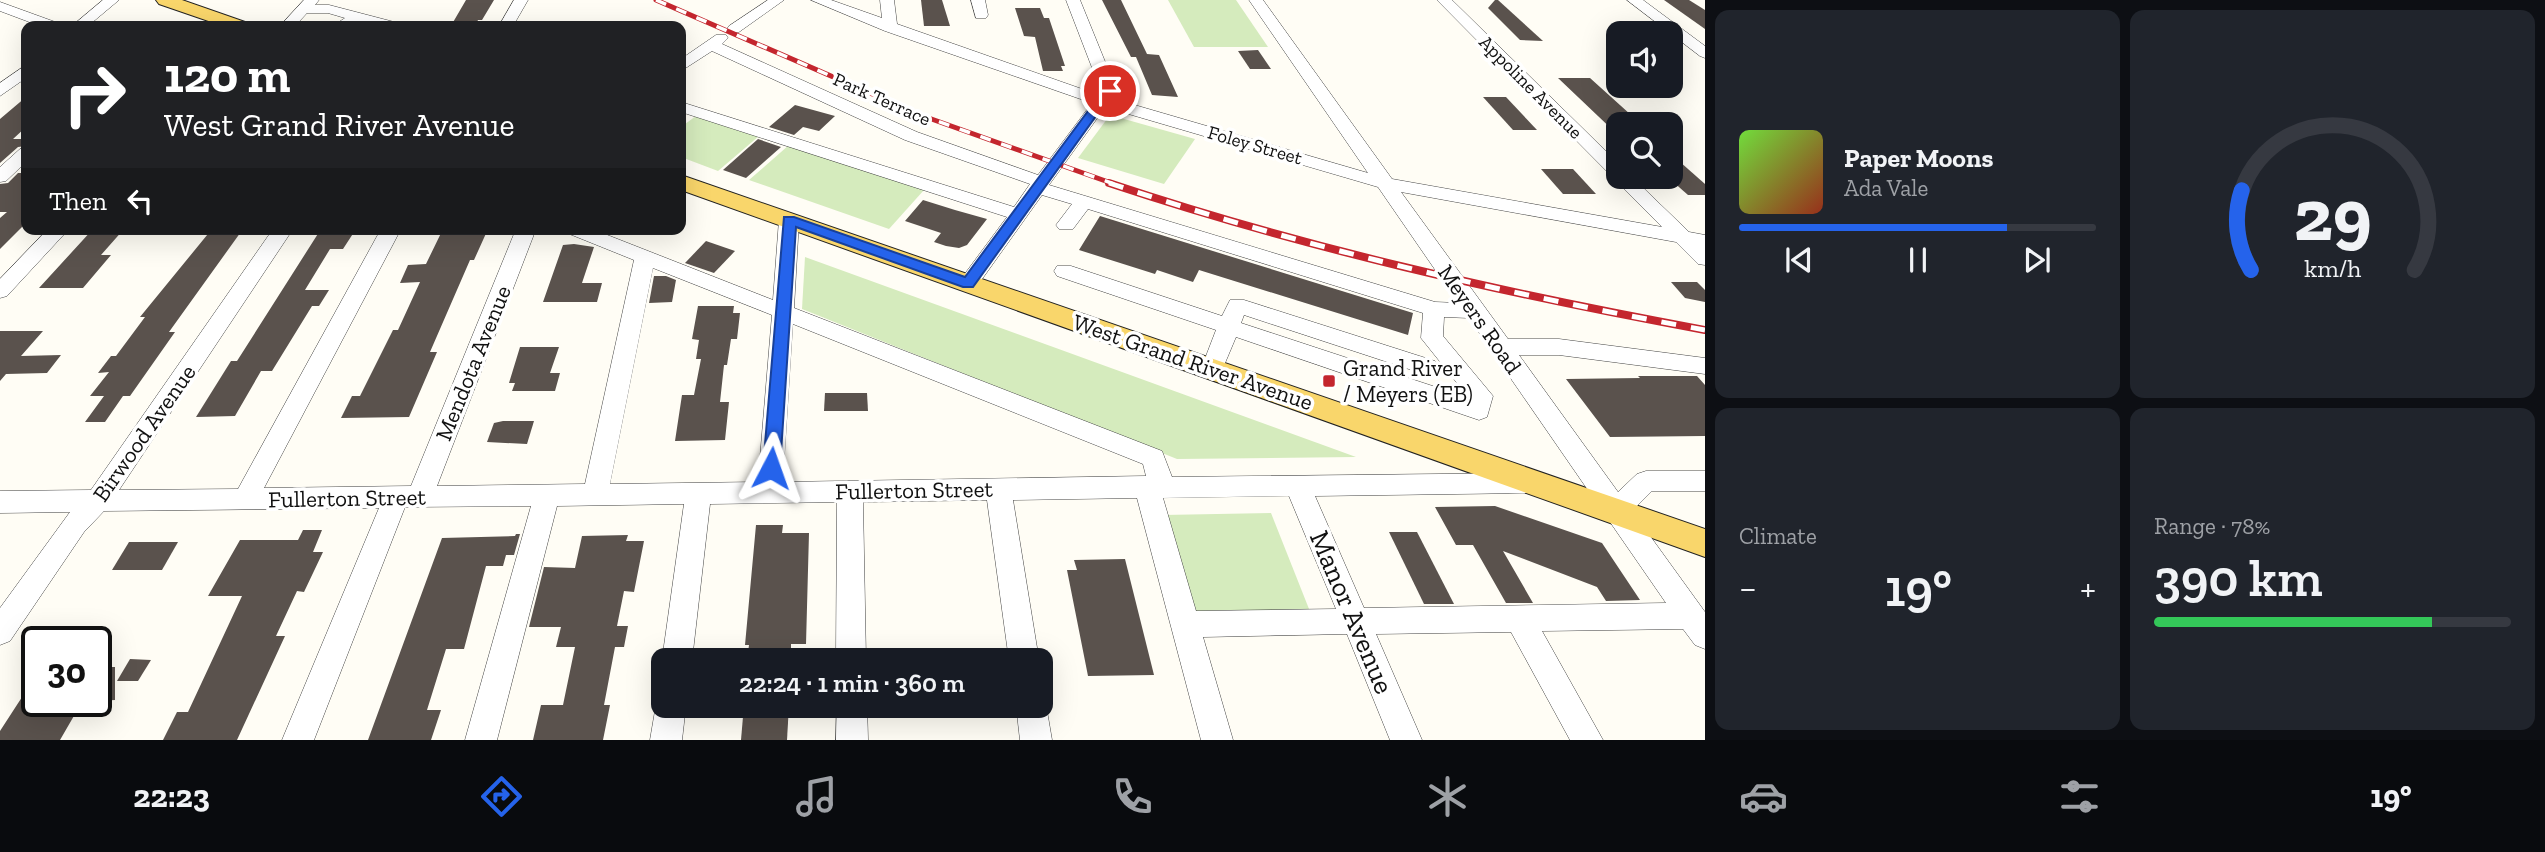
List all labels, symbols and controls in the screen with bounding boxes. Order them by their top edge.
map controls [1606,21,1683,189]
button: sound [1606,21,1683,98]
street label: Appoline Avenue [1474,30,1588,144]
text: 120 m [164,46,290,105]
icon: right [49,49,140,140]
pin [1080,61,1140,121]
street label: Park Terrace [830,67,934,131]
icon: arrive [1091,72,1129,110]
text: West Grand River Avenue [164,106,514,144]
button: search [1606,112,1683,189]
street label: Foley Street [1205,121,1305,169]
text: Paper Moons [1844,142,1993,174]
text: 29 [2293,172,2372,260]
text: Ada Vale [1844,174,1928,202]
icon: left [121,182,159,220]
text: Then [49,185,107,217]
icon: previous [1780,241,1818,279]
icon: pause [1899,241,1937,279]
icon: next [2018,241,2056,279]
text: km/h [2304,253,2361,283]
street label: Meyers Road [1432,259,1528,379]
street label: Mendota Avenue [429,281,517,445]
street label: West Grand River Avenue [1069,308,1317,416]
place label: Grand River / Meyers (EB) [1343,354,1473,408]
street label: Birwood Avenue [86,359,202,507]
marker: Grand River / Meyers (EB) [1321,373,1337,389]
position arrow [734,431,808,505]
street label: Fullerton Street [835,475,994,505]
street label: Fullerton Street [268,483,427,513]
text: Range · 78% [2154,512,2270,540]
text: Climate [1739,522,1817,550]
street label: Manor Avenue [1303,526,1401,698]
text: 390 km [2154,547,2322,609]
text: 19° [1885,557,1952,619]
text: − [1739,565,1757,611]
text: + [2080,565,2096,611]
speed limit sign: 30 [21,626,112,717]
text: 22:24 · 1 min · 360 m [739,667,965,699]
icon: directions [477,772,526,821]
icon: music [792,772,841,821]
icon: phone [1108,772,1157,821]
icon: climate [1423,772,1472,821]
icon: car [1739,772,1788,821]
icon: filters [2055,772,2104,821]
text: 22:23 [133,777,210,815]
text: 19° [2370,777,2412,815]

